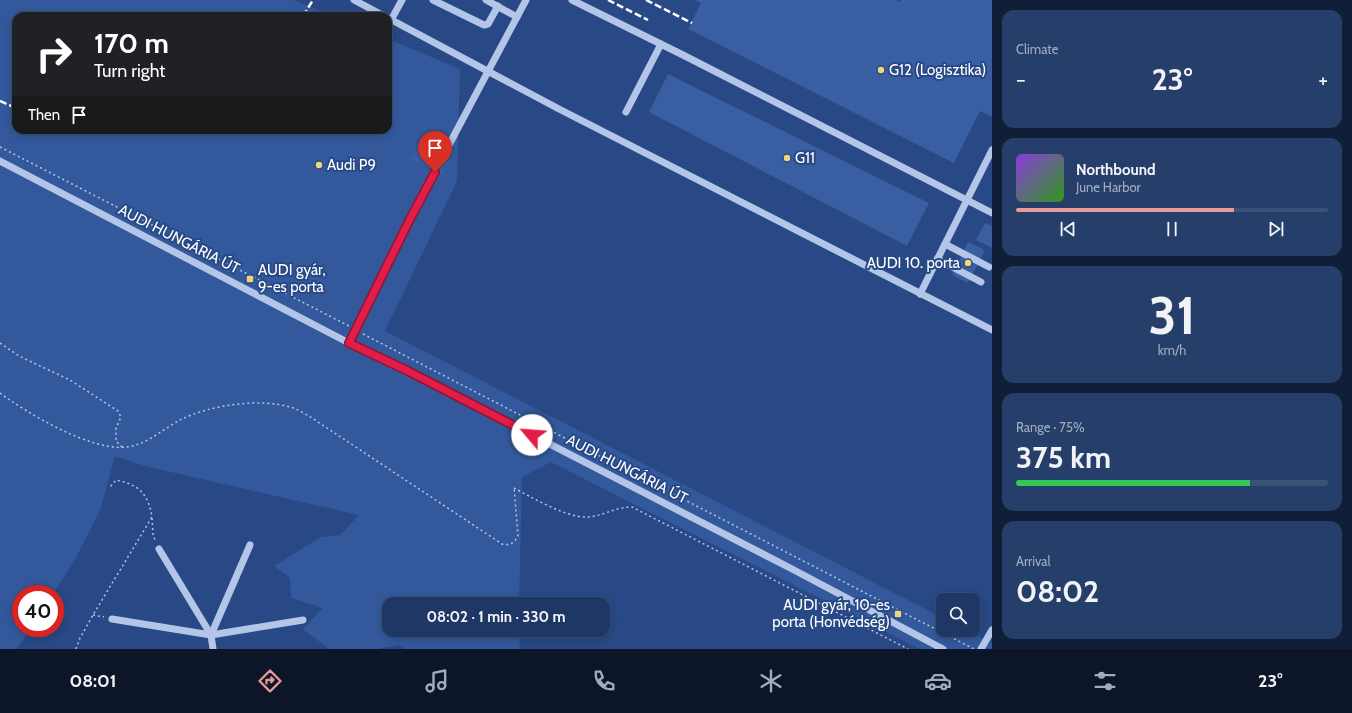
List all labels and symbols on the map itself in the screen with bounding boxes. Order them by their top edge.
place label: G12 (Logisztika) [889,61,986,79]
marker: G12 (Logisztika) [876,65,886,75]
pin [418,131,452,172]
place label: G11 [795,149,815,167]
marker: G11 [782,153,792,163]
place label: Audi P9 [327,156,376,174]
marker: Audi P9 [314,160,324,170]
street label: AUDI HUNGÁRIA ÚT [115,200,243,277]
place label: AUDI 10. porta [867,254,961,272]
marker: AUDI 10. porta [963,258,973,268]
place label: AUDI gyár, 9-es porta [258,261,326,296]
marker: AUDI gyár, 9-es porta [245,274,255,284]
position arrow [511,414,553,456]
street label: AUDI HUNGÁRIA ÚT [563,430,691,507]
speed limit sign: 40 [12,585,64,637]
place label: AUDI gyár, 10-es porta (Honvédség) [772,596,890,631]
marker: AUDI gyár, 10-es porta (Honvédség) [893,609,903,619]

